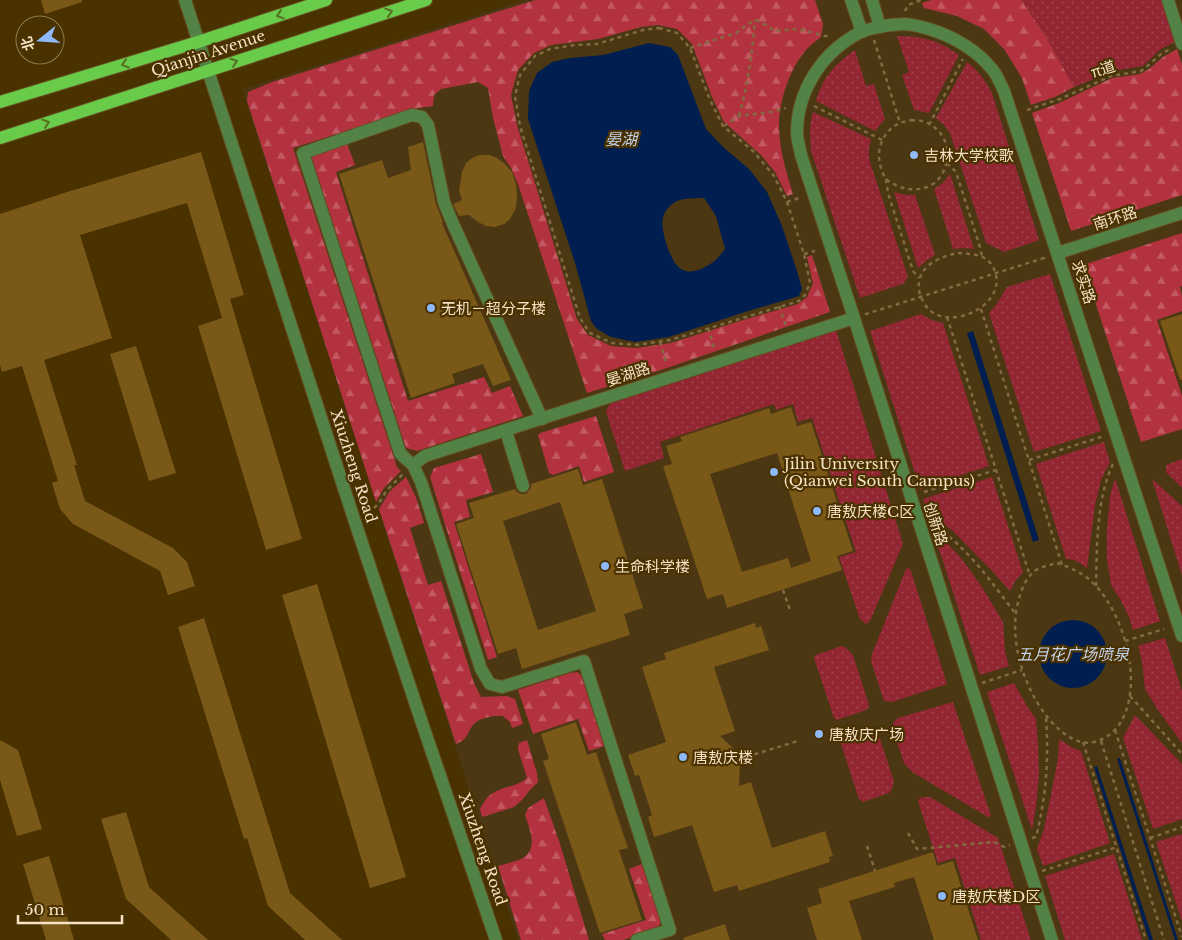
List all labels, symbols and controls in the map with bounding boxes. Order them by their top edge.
one-way arrow [384,8,393,18]
one-way arrow [276,9,285,19]
north arrow [15,15,65,65]
street label: Qianjin Avenue [149,26,267,80]
text: 北 [17,34,38,53]
street label: π道 [1088,56,1118,82]
one-way arrow [230,57,238,67]
one-way arrow [121,58,130,68]
one-way arrow [42,118,50,128]
water label: 晏湖 [605,129,640,149]
place label: 吉林大学校歌 [924,146,1014,165]
marker: 吉林大学校歌 [908,149,920,161]
street label: 南环路 [1091,202,1139,234]
street label: 求实路 [1068,258,1100,306]
place label: 无机－超分子楼 [441,299,546,318]
marker: 无机－超分子楼 [425,302,437,314]
street label: 晏湖路 [604,358,652,390]
street label: Xiuzheng Road [327,407,381,525]
place label: Jilin University (Qianwei South Campus) [782,454,975,490]
marker: Jilin University (Qianwei South Campus) [768,466,780,478]
street label: 创新路 [920,500,952,548]
place label: 唐敖庆楼C区 [827,502,914,521]
marker: 唐敖庆楼C区 [811,505,823,517]
place label: 生命科学楼 [615,557,690,576]
marker: 生命科学楼 [599,560,611,572]
water label: 五月花广场喷泉 [1017,644,1130,664]
place label: 唐敖庆广场 [829,725,904,744]
marker: 唐敖庆广场 [813,728,825,740]
place label: 唐敖庆楼 [693,748,753,767]
marker: 唐敖庆楼 [677,751,689,763]
street label: Xiuzheng Road [455,790,511,908]
place label: 唐敖庆楼D区 [952,887,1040,906]
marker: 唐敖庆楼D区 [936,890,948,902]
scale bar [18,892,121,924]
text: 50 m [25,900,65,919]

